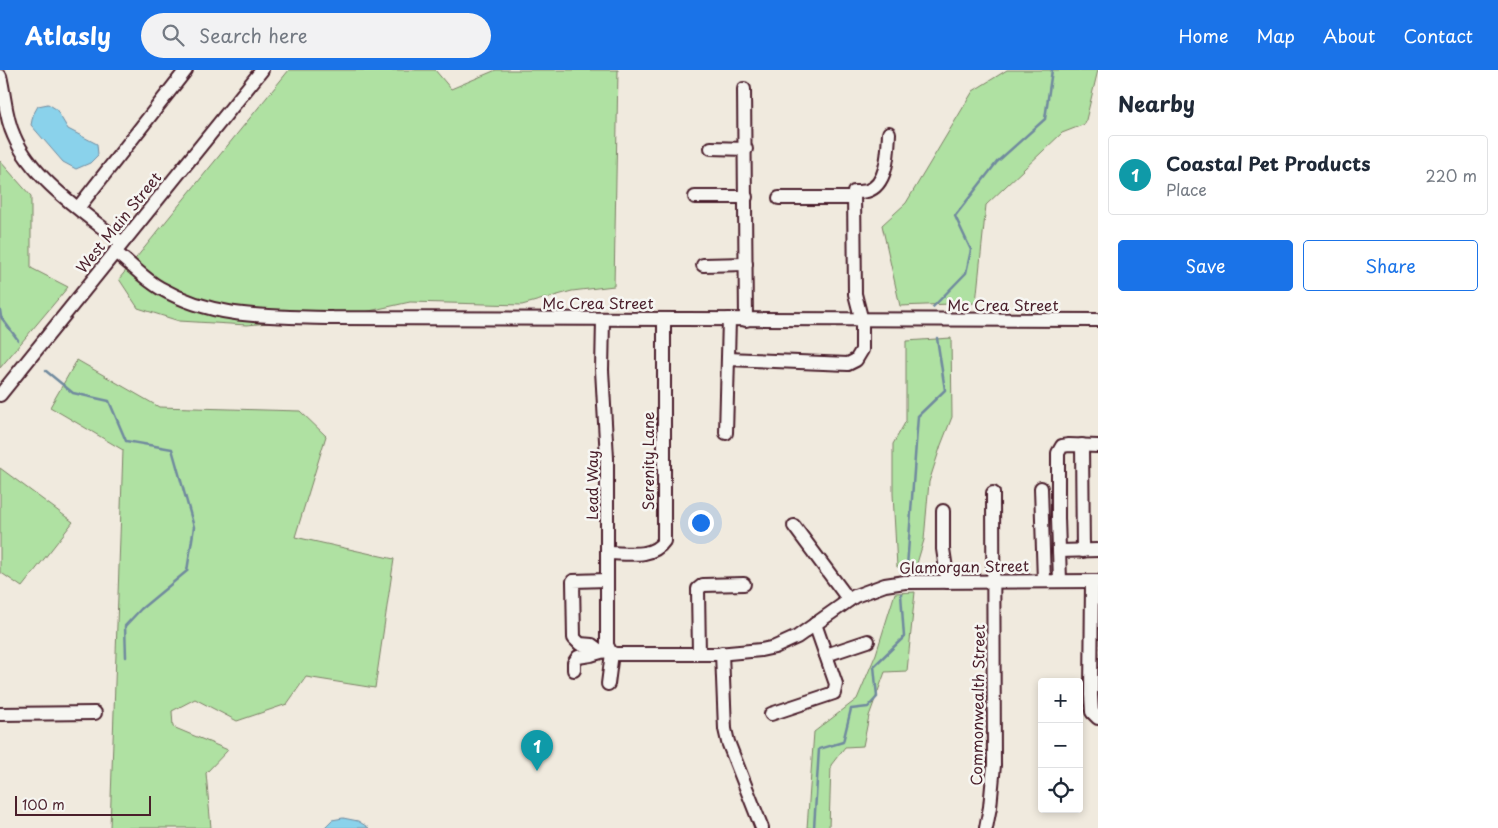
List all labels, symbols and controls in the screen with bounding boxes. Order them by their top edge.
search box [141,13,491,58]
text: Atlasly [25,17,111,53]
icon: search [159,21,187,49]
text: Search here [199,21,308,49]
text: Home [1178,22,1228,49]
text: Map [1256,22,1295,49]
text: About [1323,22,1375,49]
text: Contact [1403,22,1473,49]
text: Nearby [1118,87,1195,119]
text: Coastal Pet Products [1166,149,1370,177]
text: 1 [1131,163,1139,187]
text: 220 m [1426,163,1477,187]
street label: West Main Street [70,166,166,278]
text: Place [1166,177,1207,201]
button: Save [1118,240,1293,291]
button: Share [1303,240,1478,291]
street label: Mc Crea Street [542,291,654,314]
street label: Mc Crea Street [947,293,1059,316]
street label: Serenity Lane [636,412,659,510]
street label: Lead Way [580,450,603,520]
your location [688,510,714,536]
street label: Glamorgan Street [899,553,1029,579]
street label: Commonwealth Street [964,624,990,786]
map controls [1038,678,1083,813]
button: + [1038,678,1083,723]
button: − [1038,723,1083,768]
pin: 1 [521,730,553,771]
button: locate [1038,768,1083,813]
scale bar [15,793,151,816]
text: 100 m [22,794,65,815]

